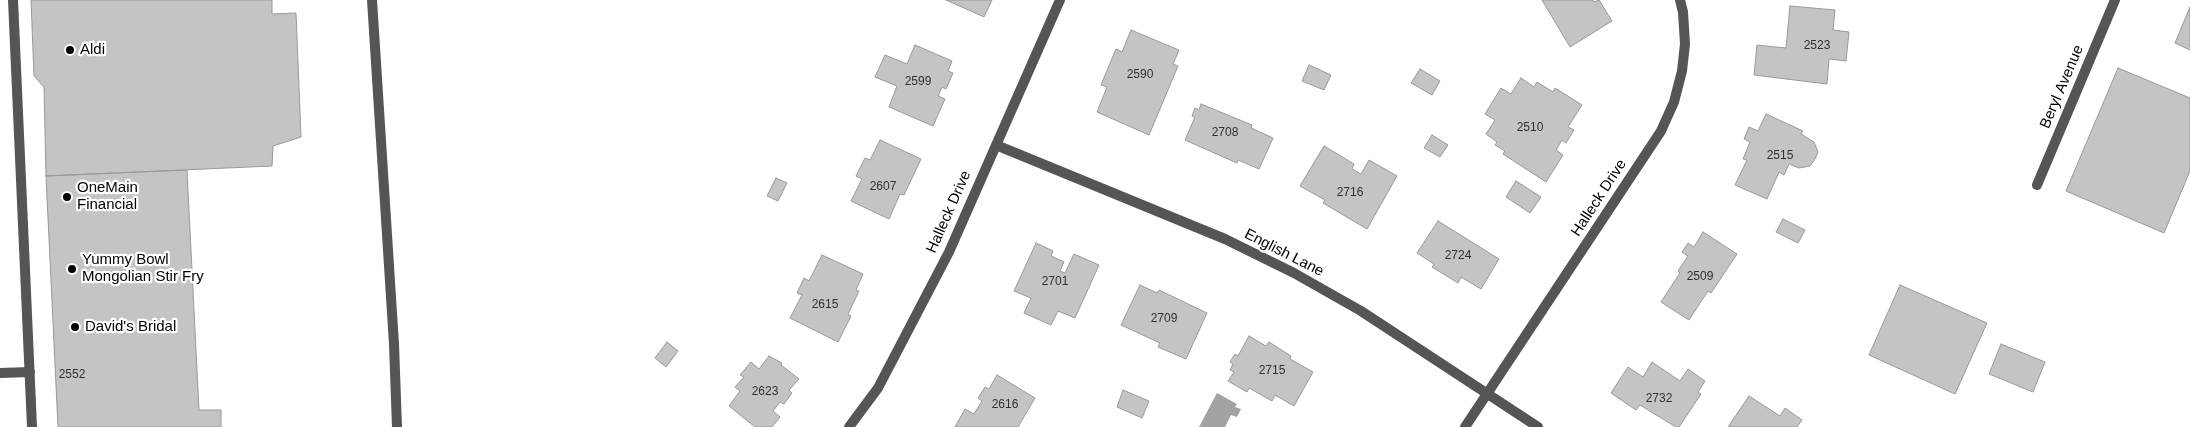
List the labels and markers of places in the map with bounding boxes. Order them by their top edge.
place label: Aldi [80,41,105,59]
marker: Aldi [64,44,76,56]
place label: OneMain Financial [77,179,138,214]
marker: OneMain Financial [61,191,73,203]
place label: Yummy Bowl Mongolian Stir Fry [82,251,204,286]
marker: Yummy Bowl Mongolian Stir Fry [66,263,78,275]
place label: David's Bridal [85,318,176,336]
marker: David's Bridal [69,321,81,333]

